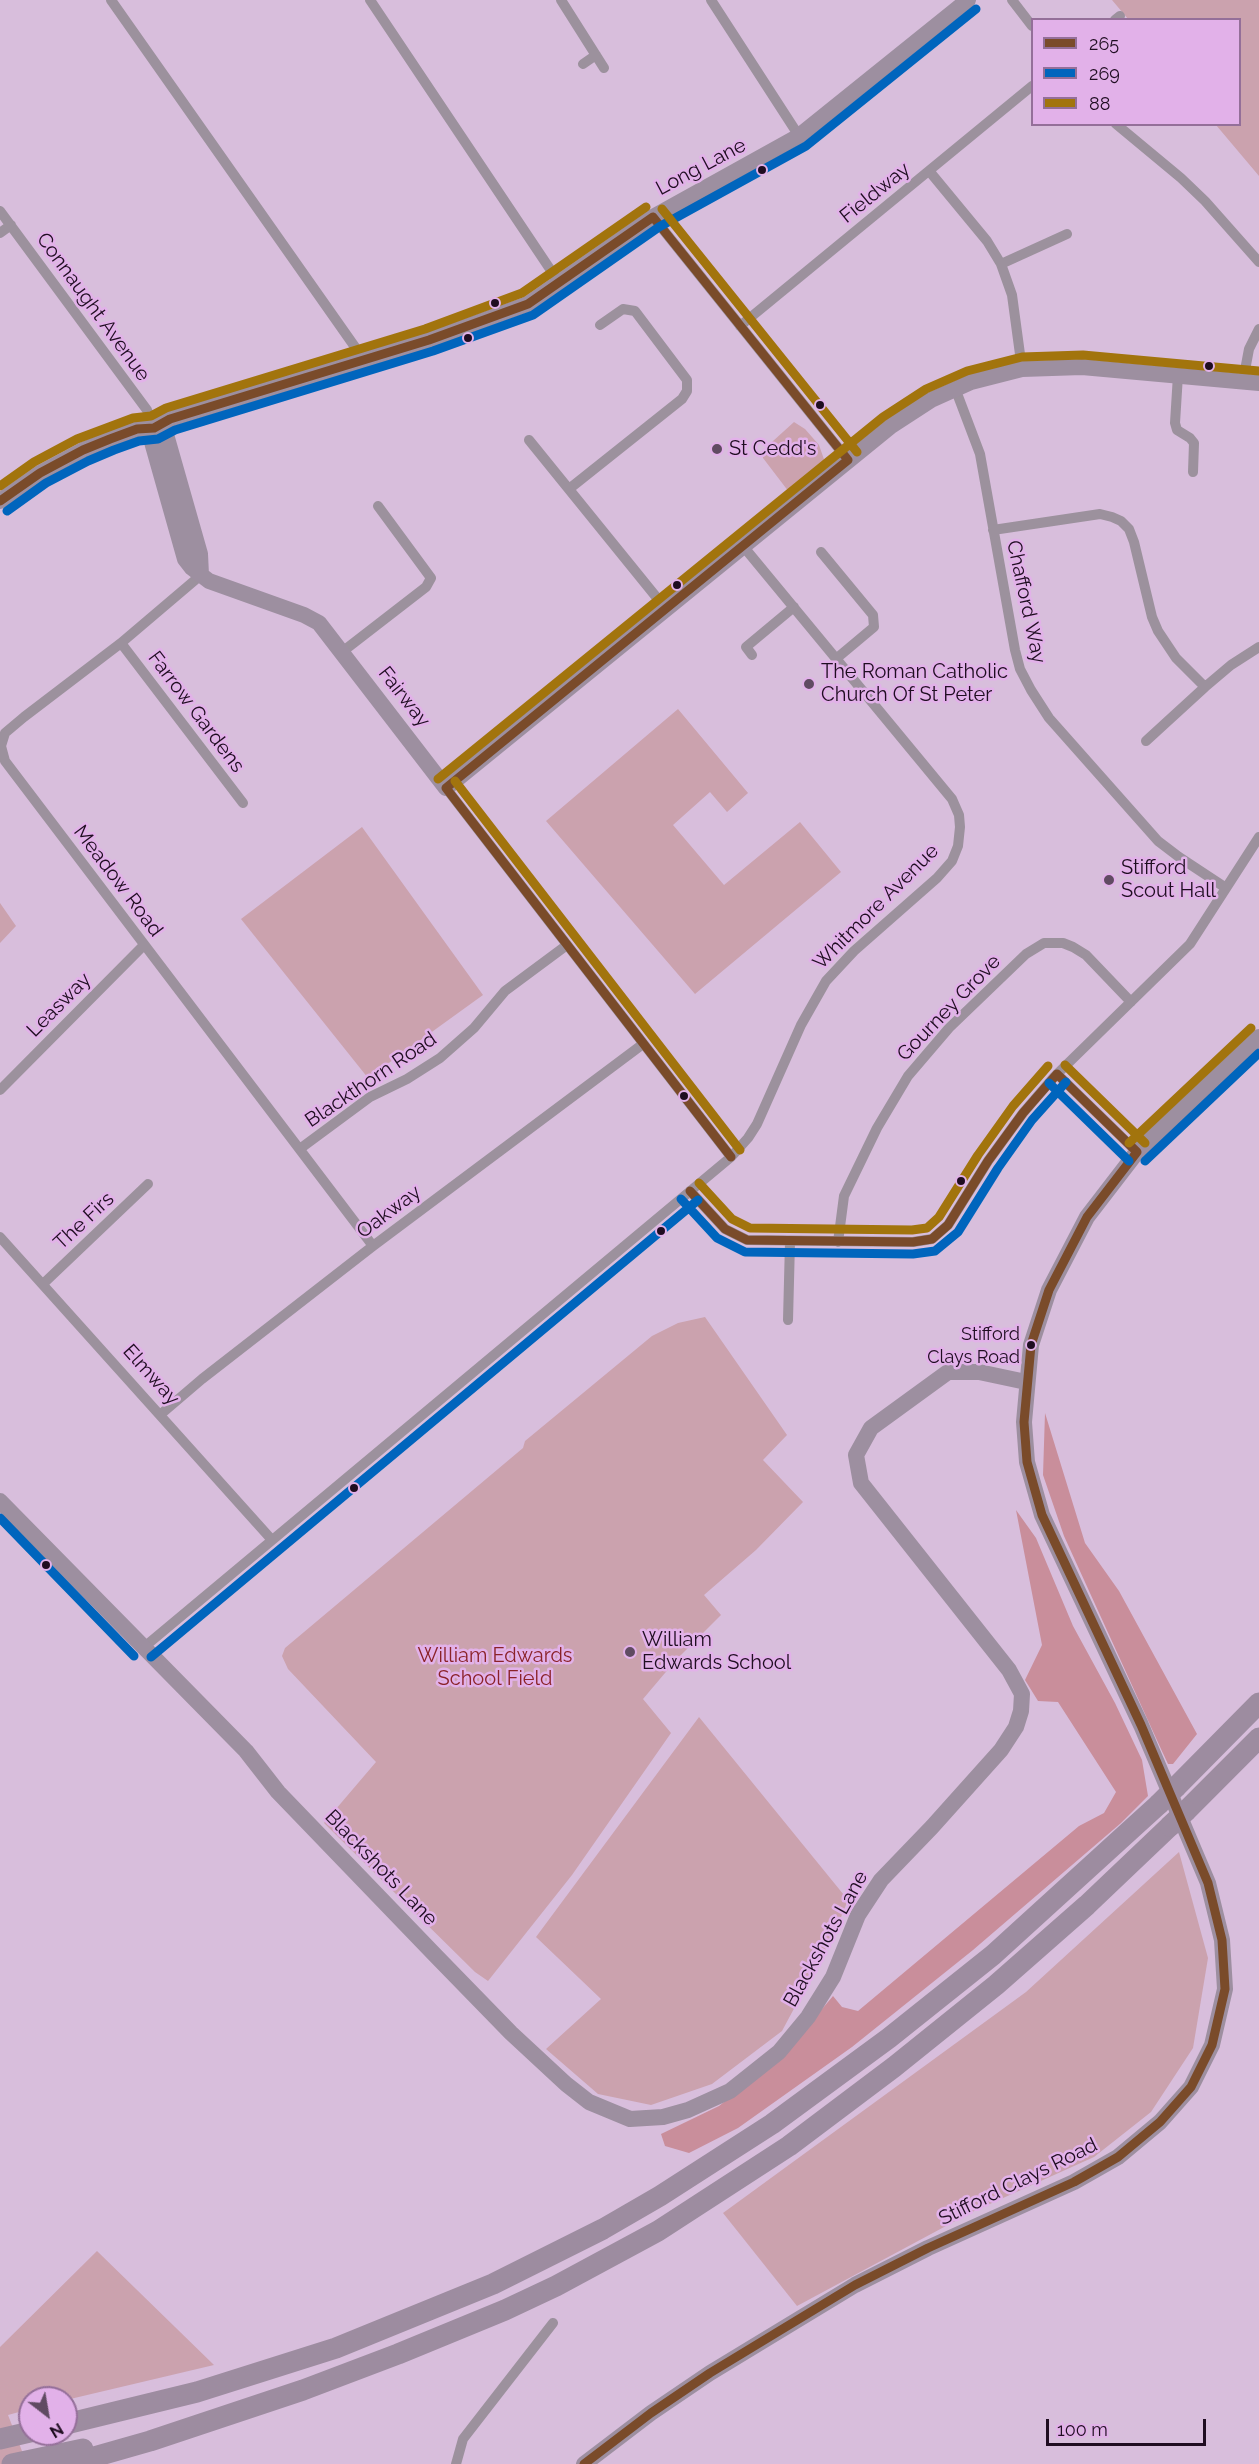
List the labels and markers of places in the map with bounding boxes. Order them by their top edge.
unlabelled marker [756,164,768,176]
unlabelled marker [489,297,501,309]
unlabelled marker [462,332,474,344]
unlabelled marker [1203,360,1215,372]
unlabelled marker [814,399,826,411]
place label: St Cedd's [729,437,817,461]
marker: St Cedd's [710,442,724,456]
unlabelled marker [671,579,683,591]
place label: The Roman Catholic Church Of St Peter [821,660,1008,707]
marker: The Roman Catholic Church Of St Peter [802,677,816,691]
place label: Stifford Scout Hall [1121,856,1216,903]
marker: Stifford Scout Hall [1102,873,1116,887]
unlabelled marker [678,1090,690,1102]
unlabelled marker [955,1175,967,1187]
unlabelled marker [655,1225,667,1237]
place label: Stifford Clays Road [927,1324,1020,1366]
marker: Stifford Clays Road [1025,1339,1037,1351]
unlabelled marker [348,1482,360,1494]
unlabelled marker [40,1559,52,1571]
place label: William Edwards School [642,1628,791,1675]
marker: William Edwards School [623,1645,637,1659]

